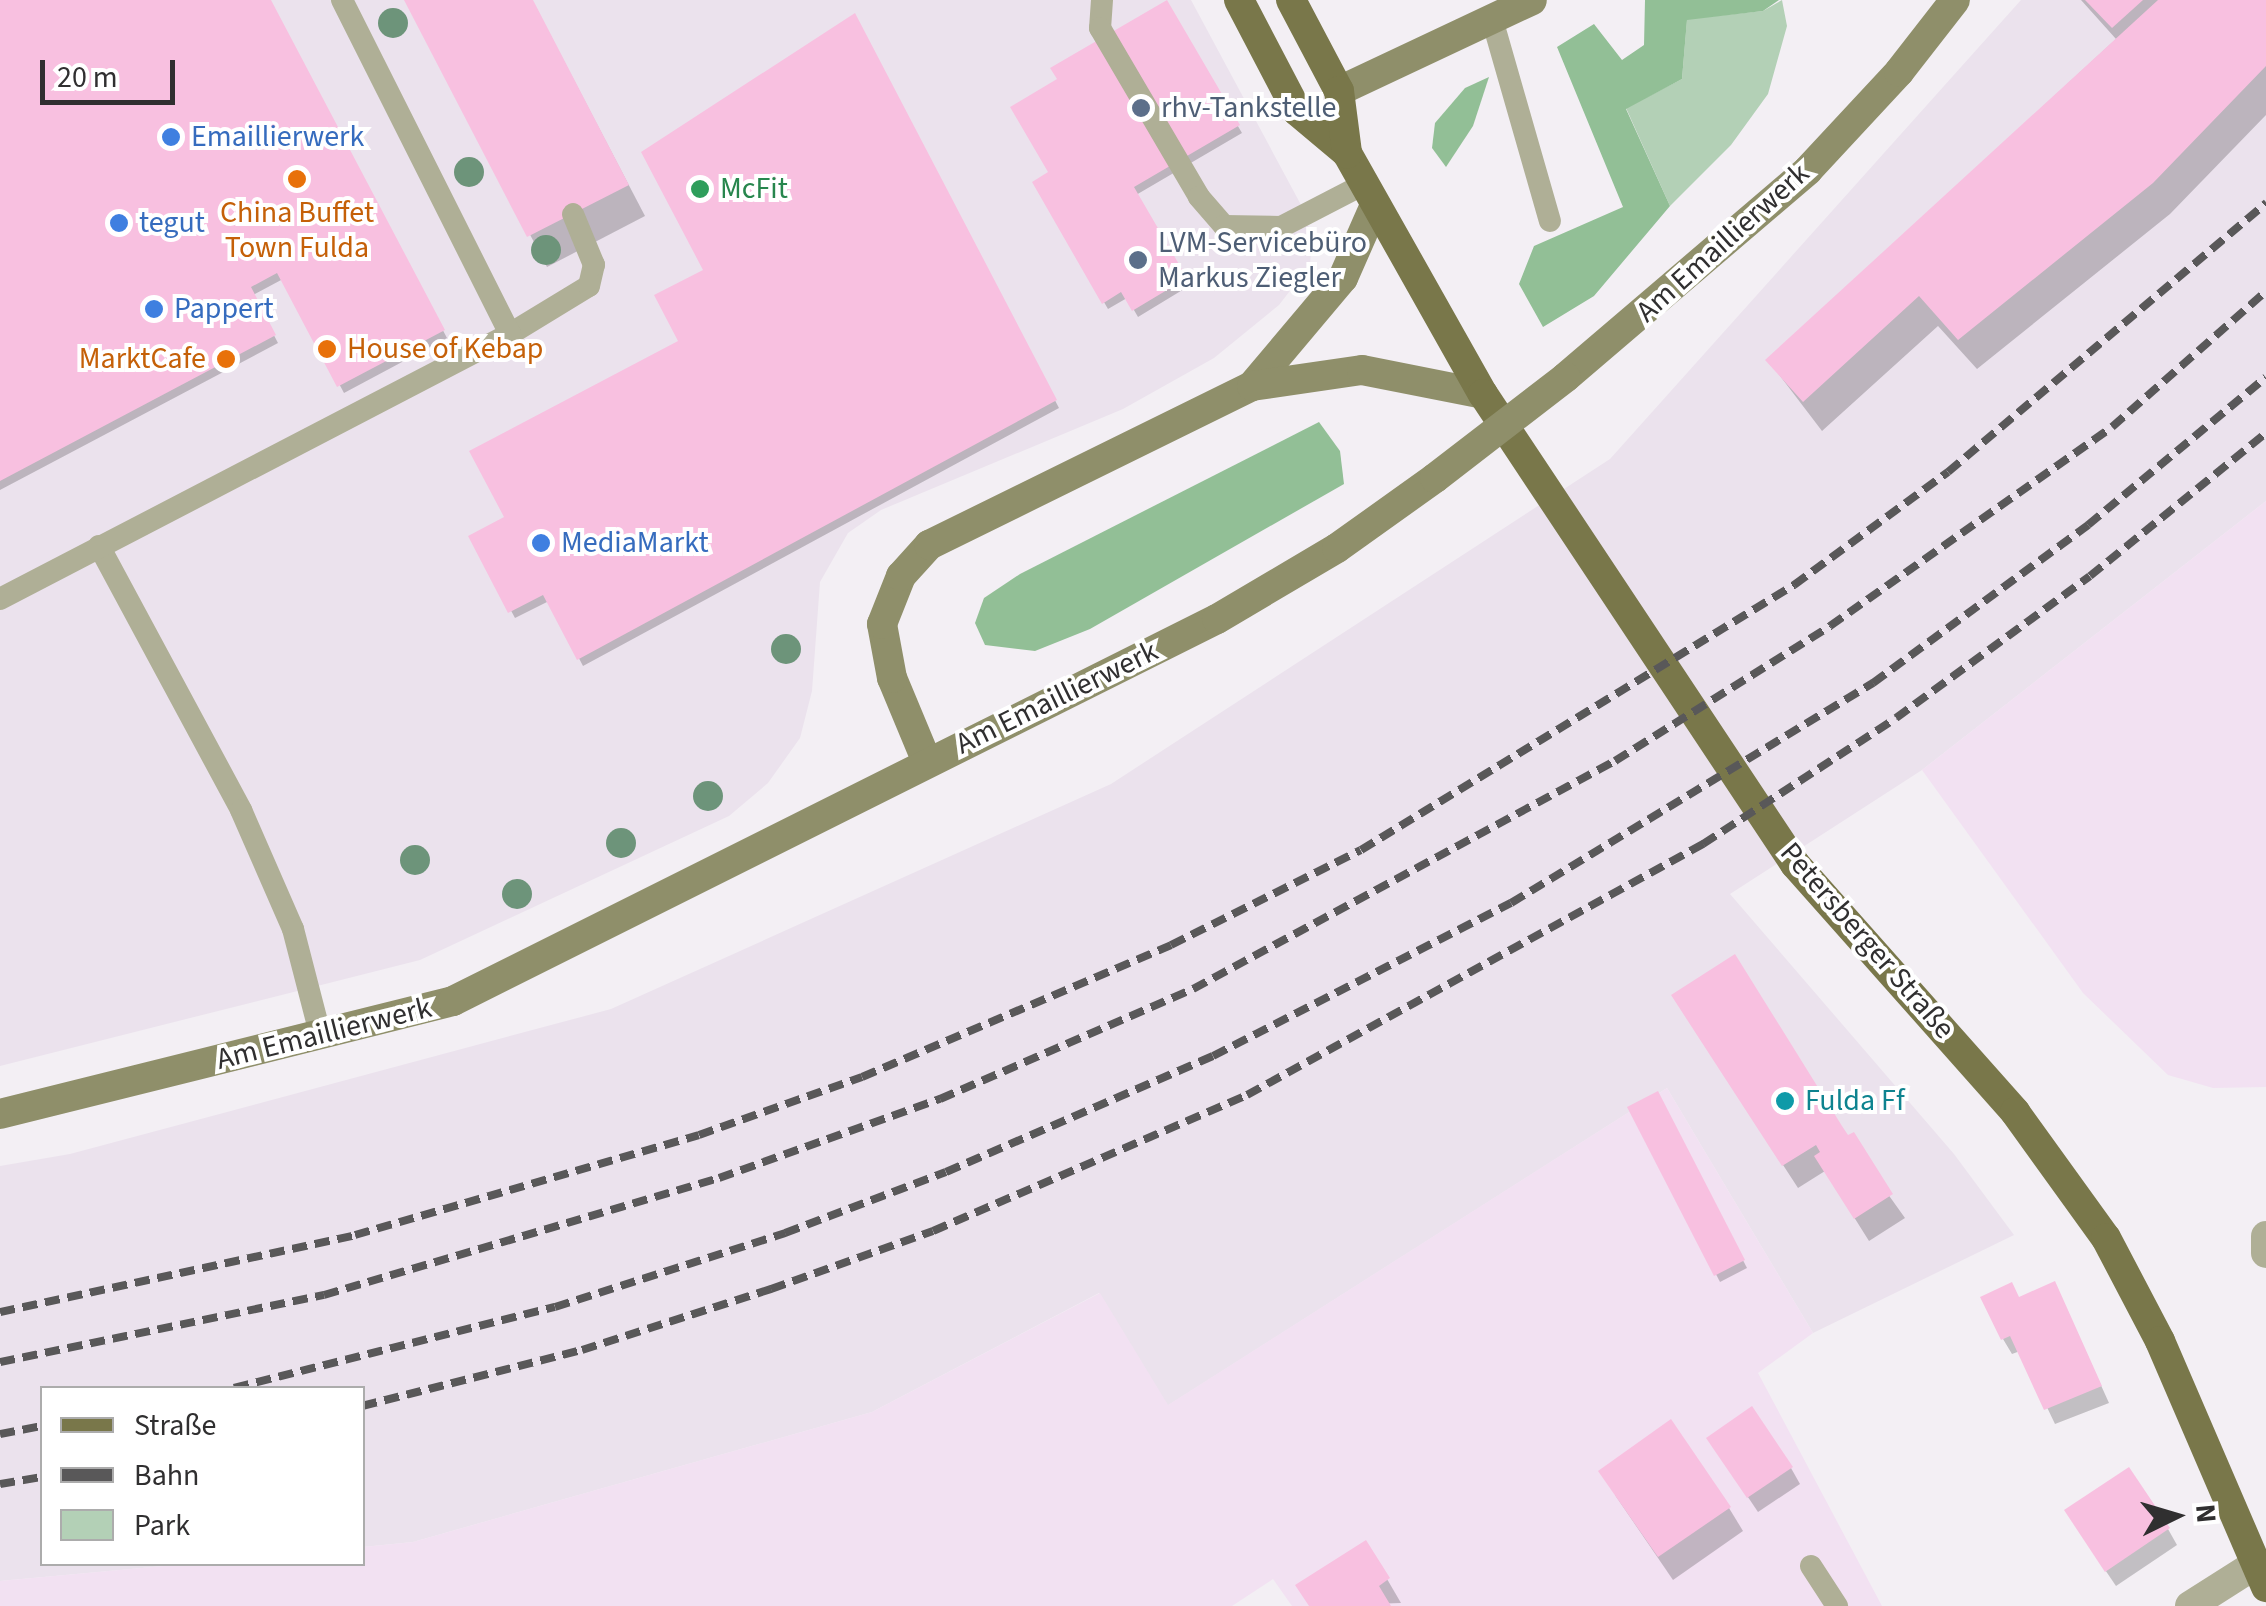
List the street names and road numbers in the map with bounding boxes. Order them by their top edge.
street label: Am Emaillierwerk [1629,156,1817,330]
street label: Am Emaillierwerk [950,633,1164,763]
street label: Petersberger Straße [1772,835,1962,1047]
street label: Am Emaillierwerk [213,990,435,1078]

